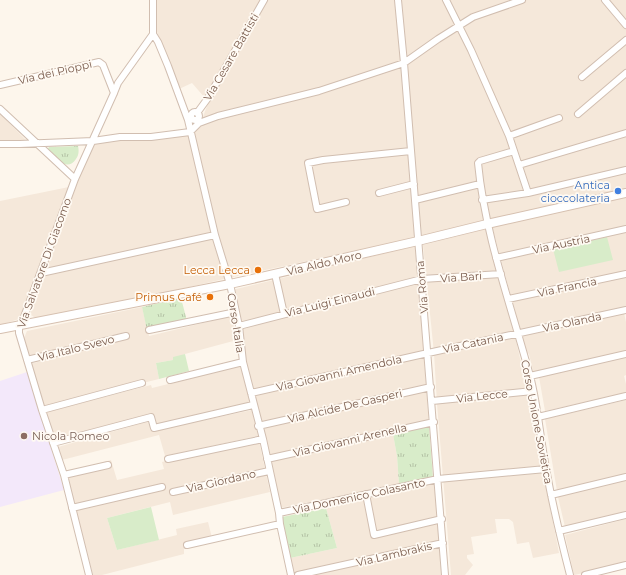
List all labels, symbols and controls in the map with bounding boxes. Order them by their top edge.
street label: Via Cesare Battisti [200,11,262,103]
street label: Via dei Pioppi [17,57,93,87]
place label: Antica cioccolateria [541,178,610,205]
marker: Antica cioccolateria [613,186,623,196]
street label: Via Salvatore Di Giacomo [14,196,74,330]
street label: Via Austria [531,231,591,257]
street label: Via Aldo Moro [285,248,363,278]
street label: Via Roma [413,260,431,314]
place label: Lecca Lecca [183,263,250,277]
marker: Lecca Lecca [253,265,263,275]
street label: Via Bari [440,269,482,285]
street label: Via Francia [536,274,598,300]
street label: Via Luigi Einaudi [284,284,376,320]
place label: Primus Café [135,290,202,304]
marker: Primus Café [205,292,215,302]
street label: Corso Italia [224,292,248,354]
street label: Via Olanda [541,309,603,335]
street label: Via Catania [441,330,505,356]
street label: Via Italo Svevo [36,332,116,364]
street label: Via Giovanni Amendola [275,352,403,394]
street label: Corso Unione Sovietica [518,359,556,485]
street label: Via Alcide De Gasperi [286,386,404,426]
street label: Via Lecce [456,386,509,406]
street label: Via Giovanni Arenella [292,420,408,460]
place label: Nicola Romeo [32,429,109,443]
marker: Nicola Romeo [19,431,29,441]
street label: Via Giordano [185,466,257,496]
street label: Via Domenico Colasanto [292,475,426,517]
street label: Via Lambrakis [355,538,434,570]

